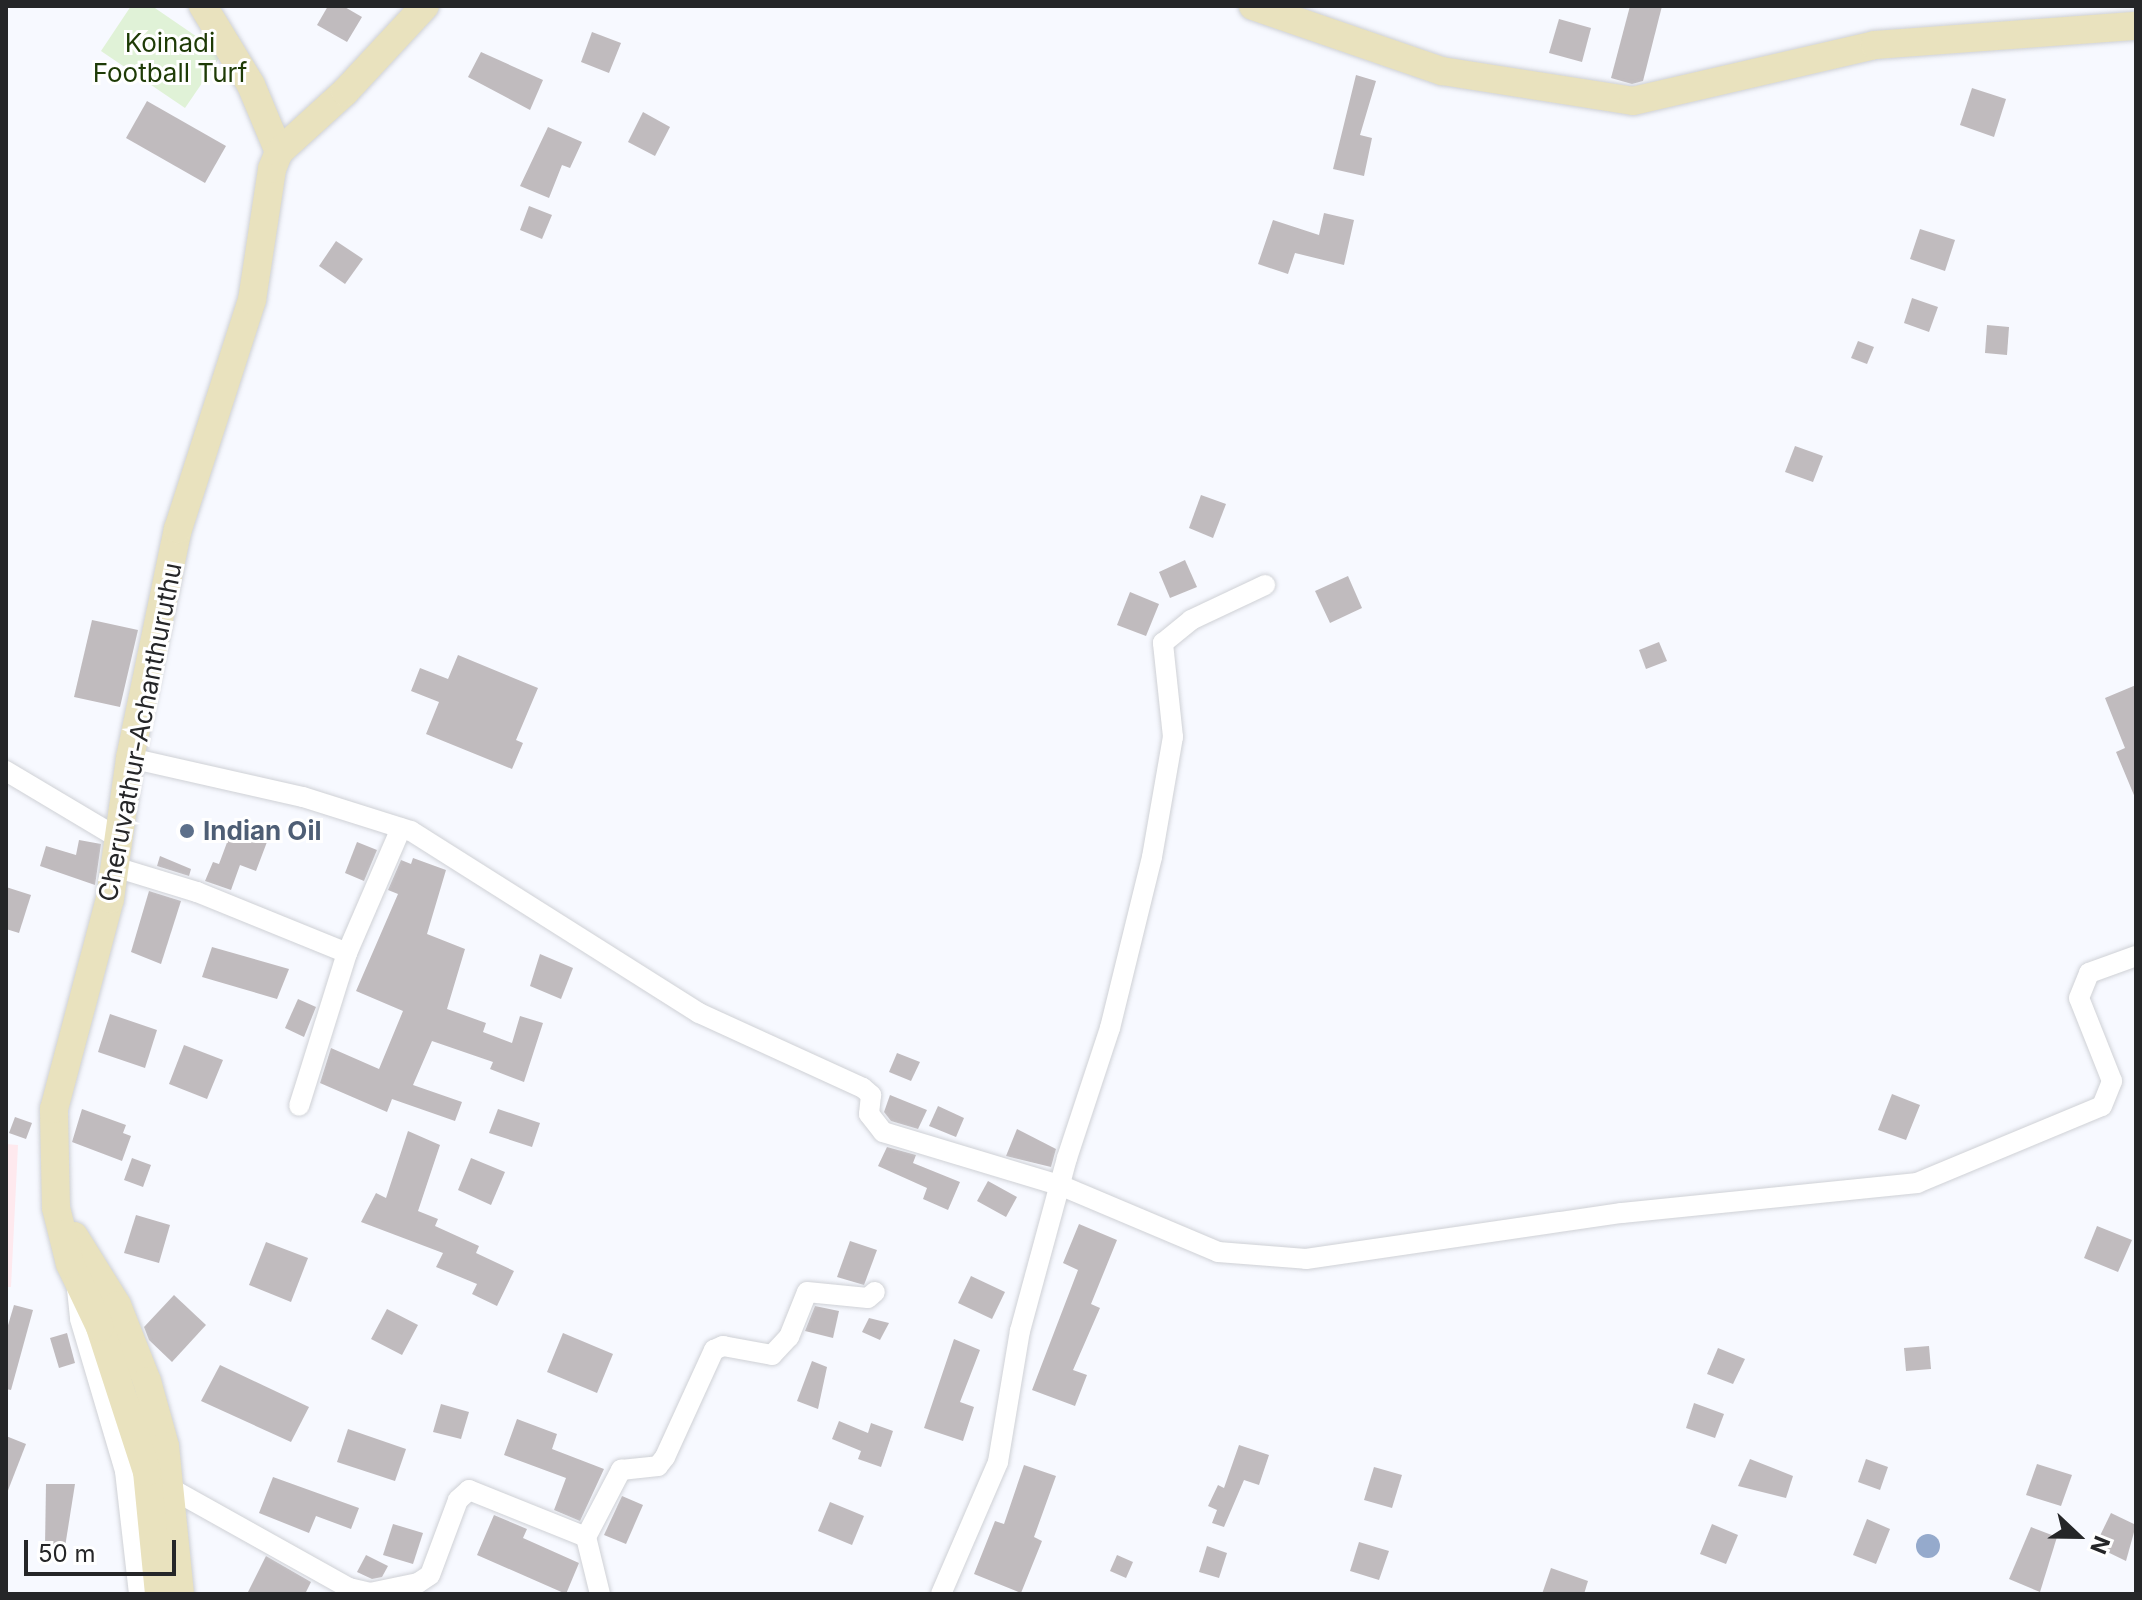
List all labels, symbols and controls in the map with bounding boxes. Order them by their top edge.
park label: Koinadi Football Turf [93,27,247,88]
street label: Cheruvathur-Achanthuruthu [92,560,188,904]
place label: Indian Oil [203,815,321,847]
marker: Indian Oil [178,822,196,840]
north arrow [2038,1496,2118,1576]
scale bar [28,1524,180,1574]
text: N [2085,1532,2115,1558]
text: 50 m [38,1539,96,1568]

